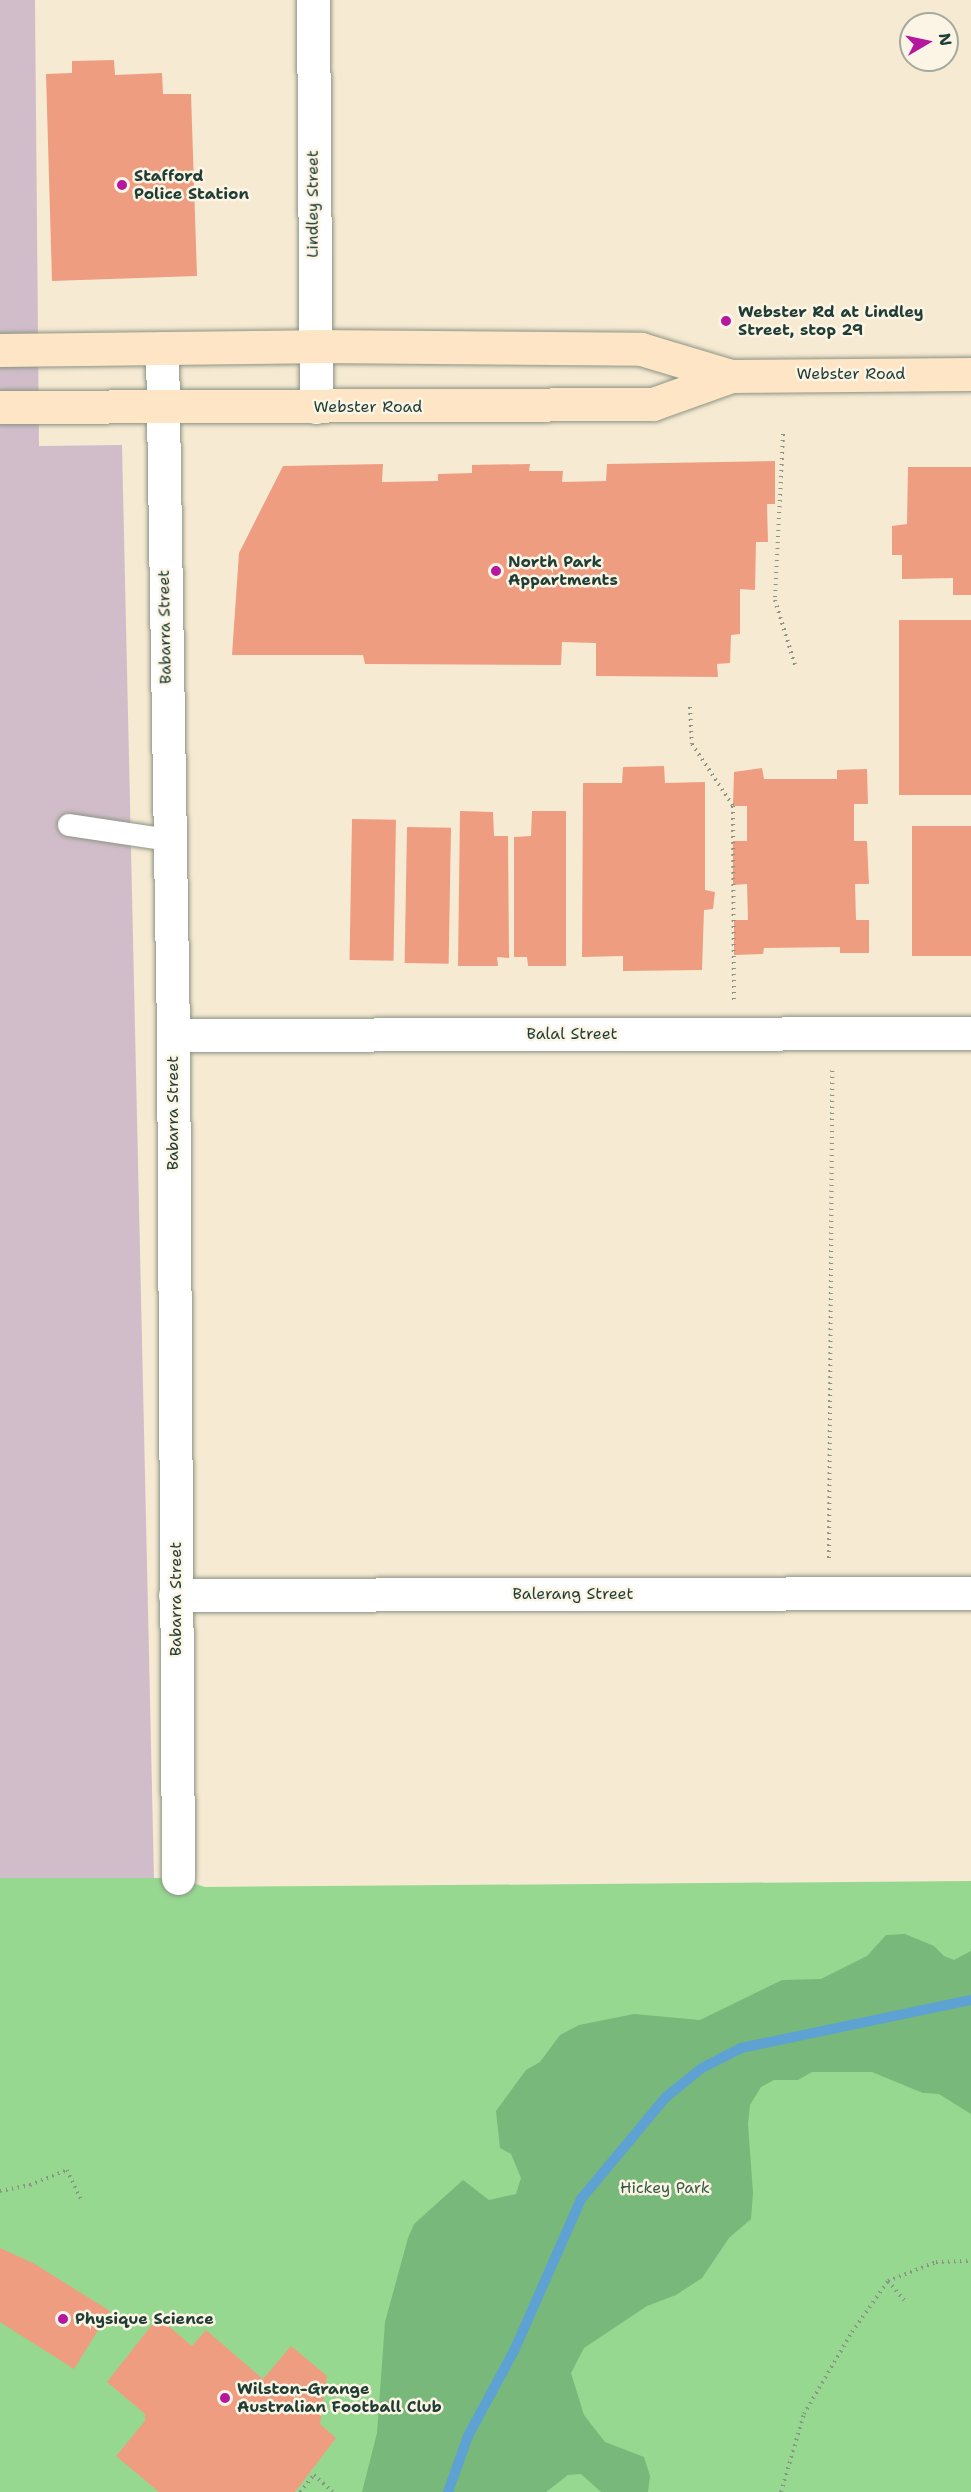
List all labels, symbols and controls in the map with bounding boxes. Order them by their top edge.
north arrow [899,12,959,72]
text: N [934,32,957,47]
street label: Lindley Street [303,150,323,258]
place label: Stafford Police Station [134,166,249,204]
marker: Stafford Police Station [115,178,129,192]
place label: Webster Rd at Lindley Street, stop 29 [738,302,924,340]
marker: Webster Rd at Lindley Street, stop 29 [719,314,733,328]
street label: Webster Road [797,364,905,384]
street label: Webster Road [314,397,422,417]
place label: North Park Appartments [508,552,618,590]
marker: North Park Appartments [489,564,503,578]
street label: Babarra Street [154,570,176,684]
street label: Balal Street [526,1024,618,1044]
street label: Babarra Street [163,1056,183,1170]
street label: Babarra Street [166,1542,186,1656]
street label: Balerang Street [513,1584,633,1604]
park label: Hickey Park [620,2178,710,2198]
place label: Physique Science [75,2309,214,2329]
marker: Physique Science [56,2312,70,2326]
place label: Wilston-Grange Australian Football Club [237,2379,442,2417]
marker: Wilston-Grange Australian Football Club [218,2391,232,2405]

